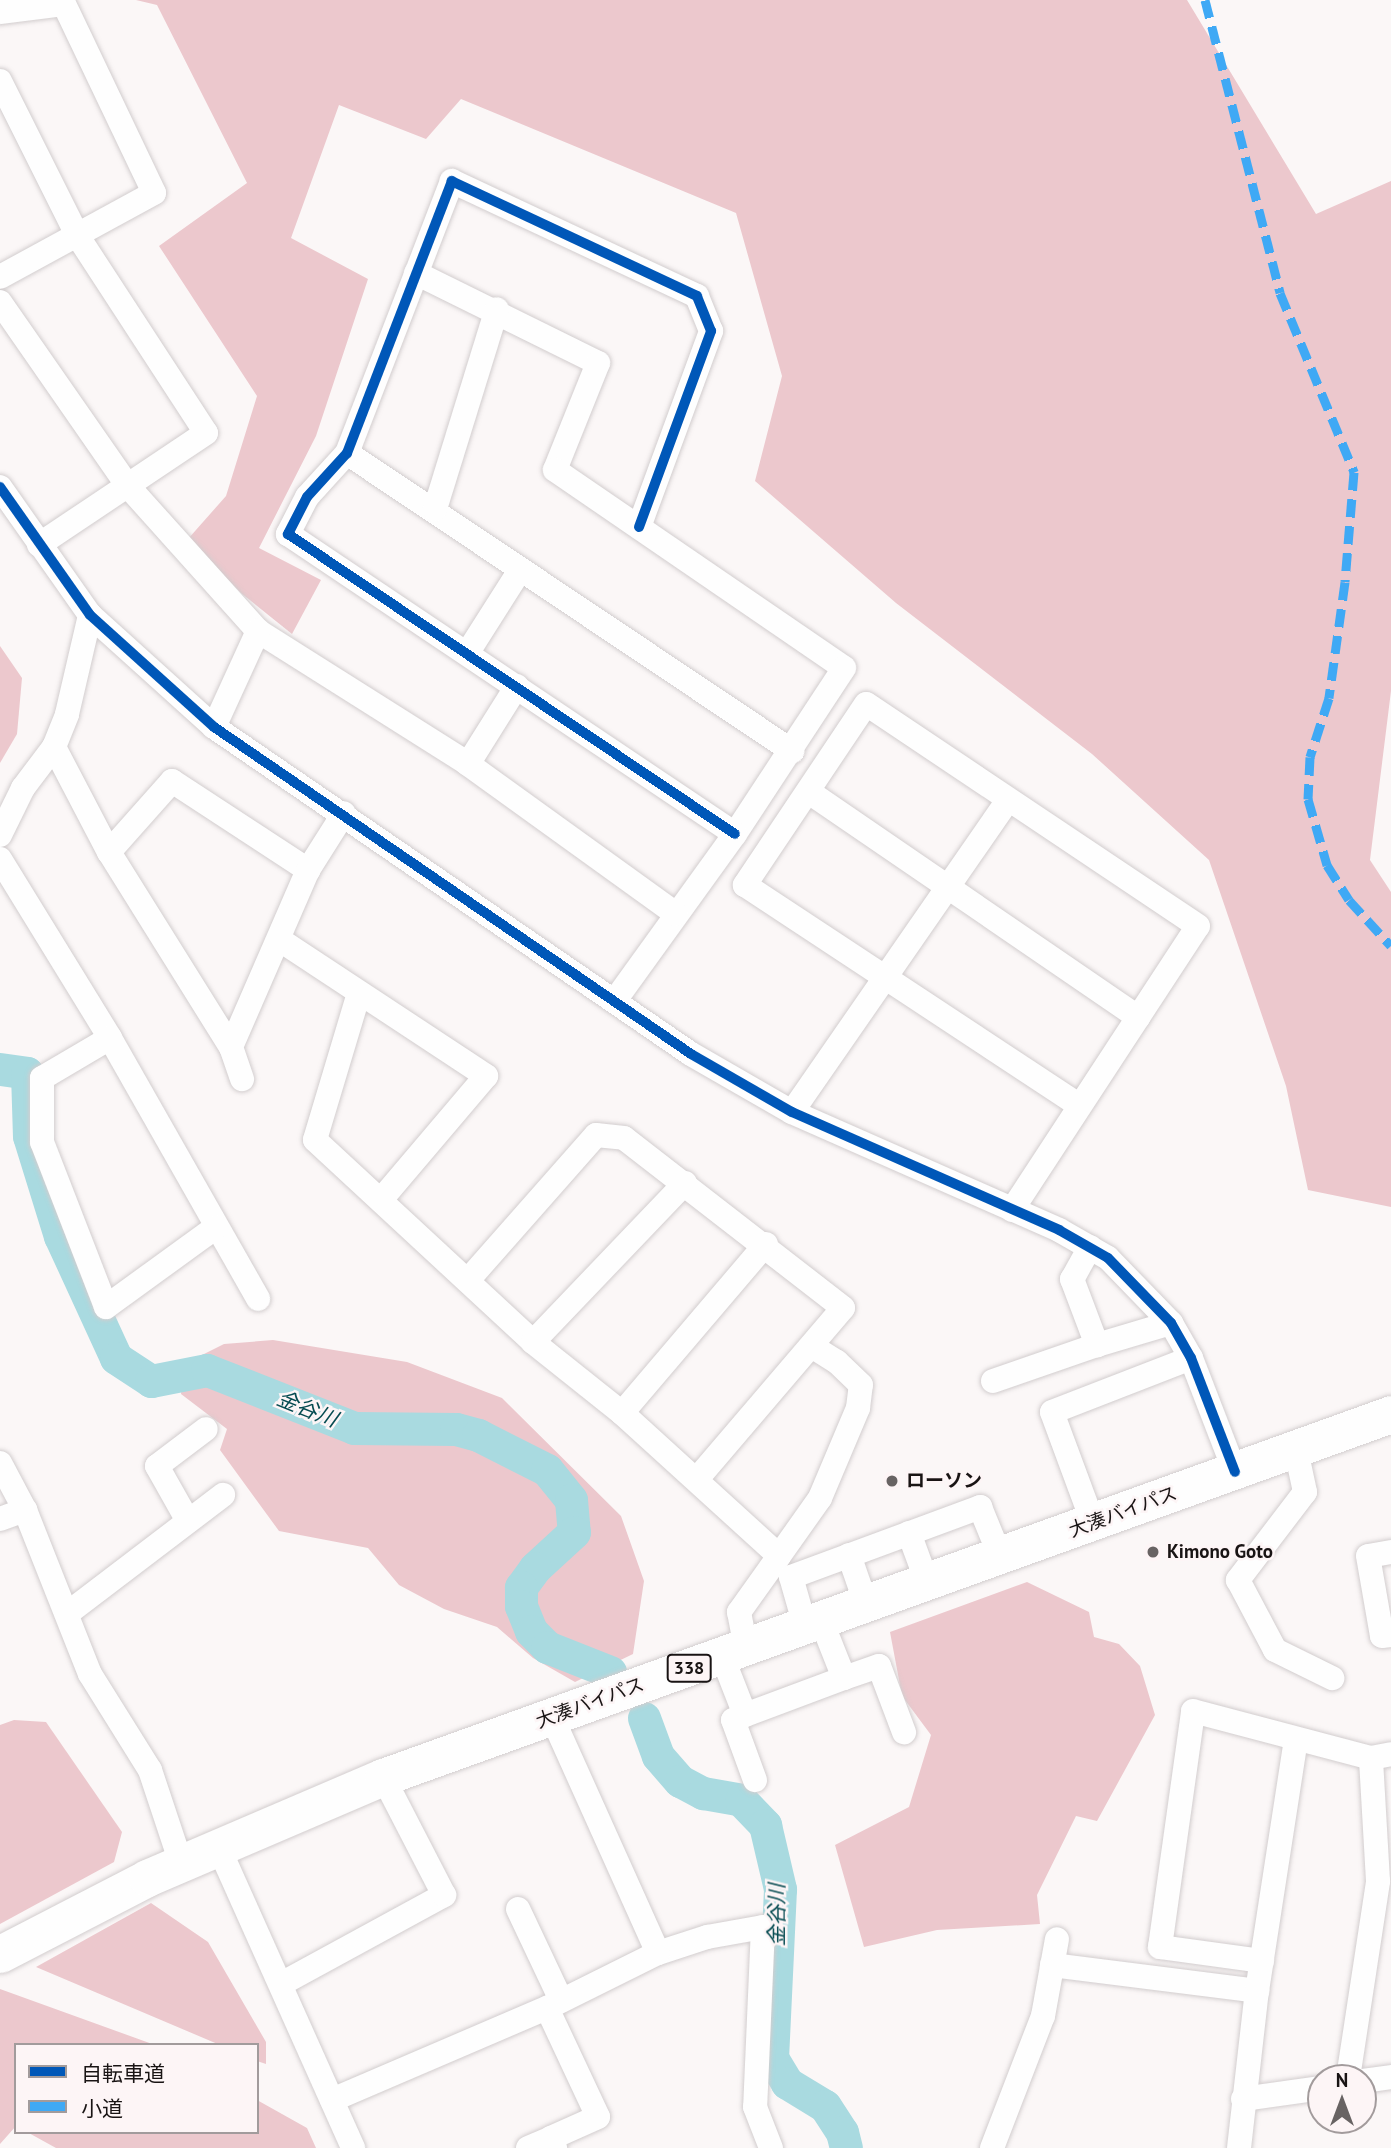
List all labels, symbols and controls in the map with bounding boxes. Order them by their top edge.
water label: 金谷川 [273,1386,341,1432]
place label: ローソン [906,1470,982,1492]
marker: ローソン [884,1473,900,1489]
street label: 大湊バイパス [1066,1482,1180,1542]
place label: Kimono Goto [1167,1541,1273,1563]
marker: Kimono Goto [1145,1544,1161,1560]
road number: 338 [666,1653,712,1682]
street label: 大湊バイパス [533,1673,647,1733]
water label: 金谷川 [764,1884,790,1946]
legend [14,2043,259,2134]
text: 自転車道 [81,2060,165,2087]
north arrow [1307,2064,1377,2134]
text: N [1336,2068,1348,2092]
text: 小道 [81,2095,123,2122]

